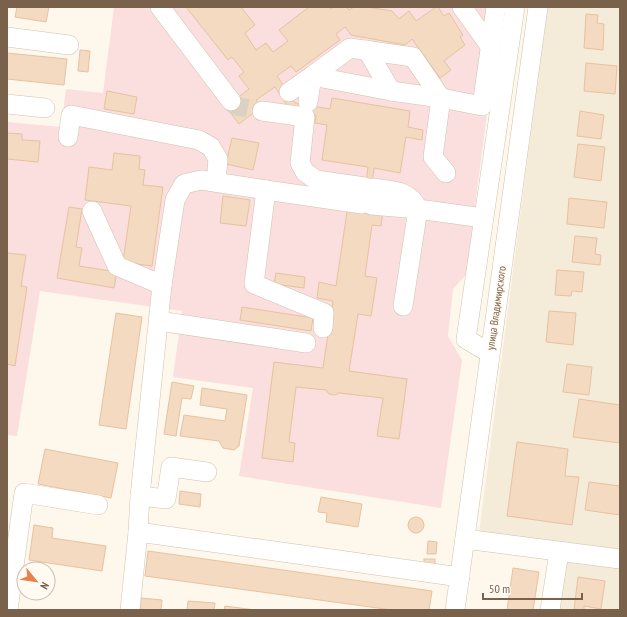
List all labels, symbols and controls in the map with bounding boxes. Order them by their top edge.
street label: улица Владимирского [483,265,509,351]
north arrow [16,561,56,601]
scale bar [483,575,582,601]
text: N [37,580,52,592]
text: 50 m [489,581,510,596]

